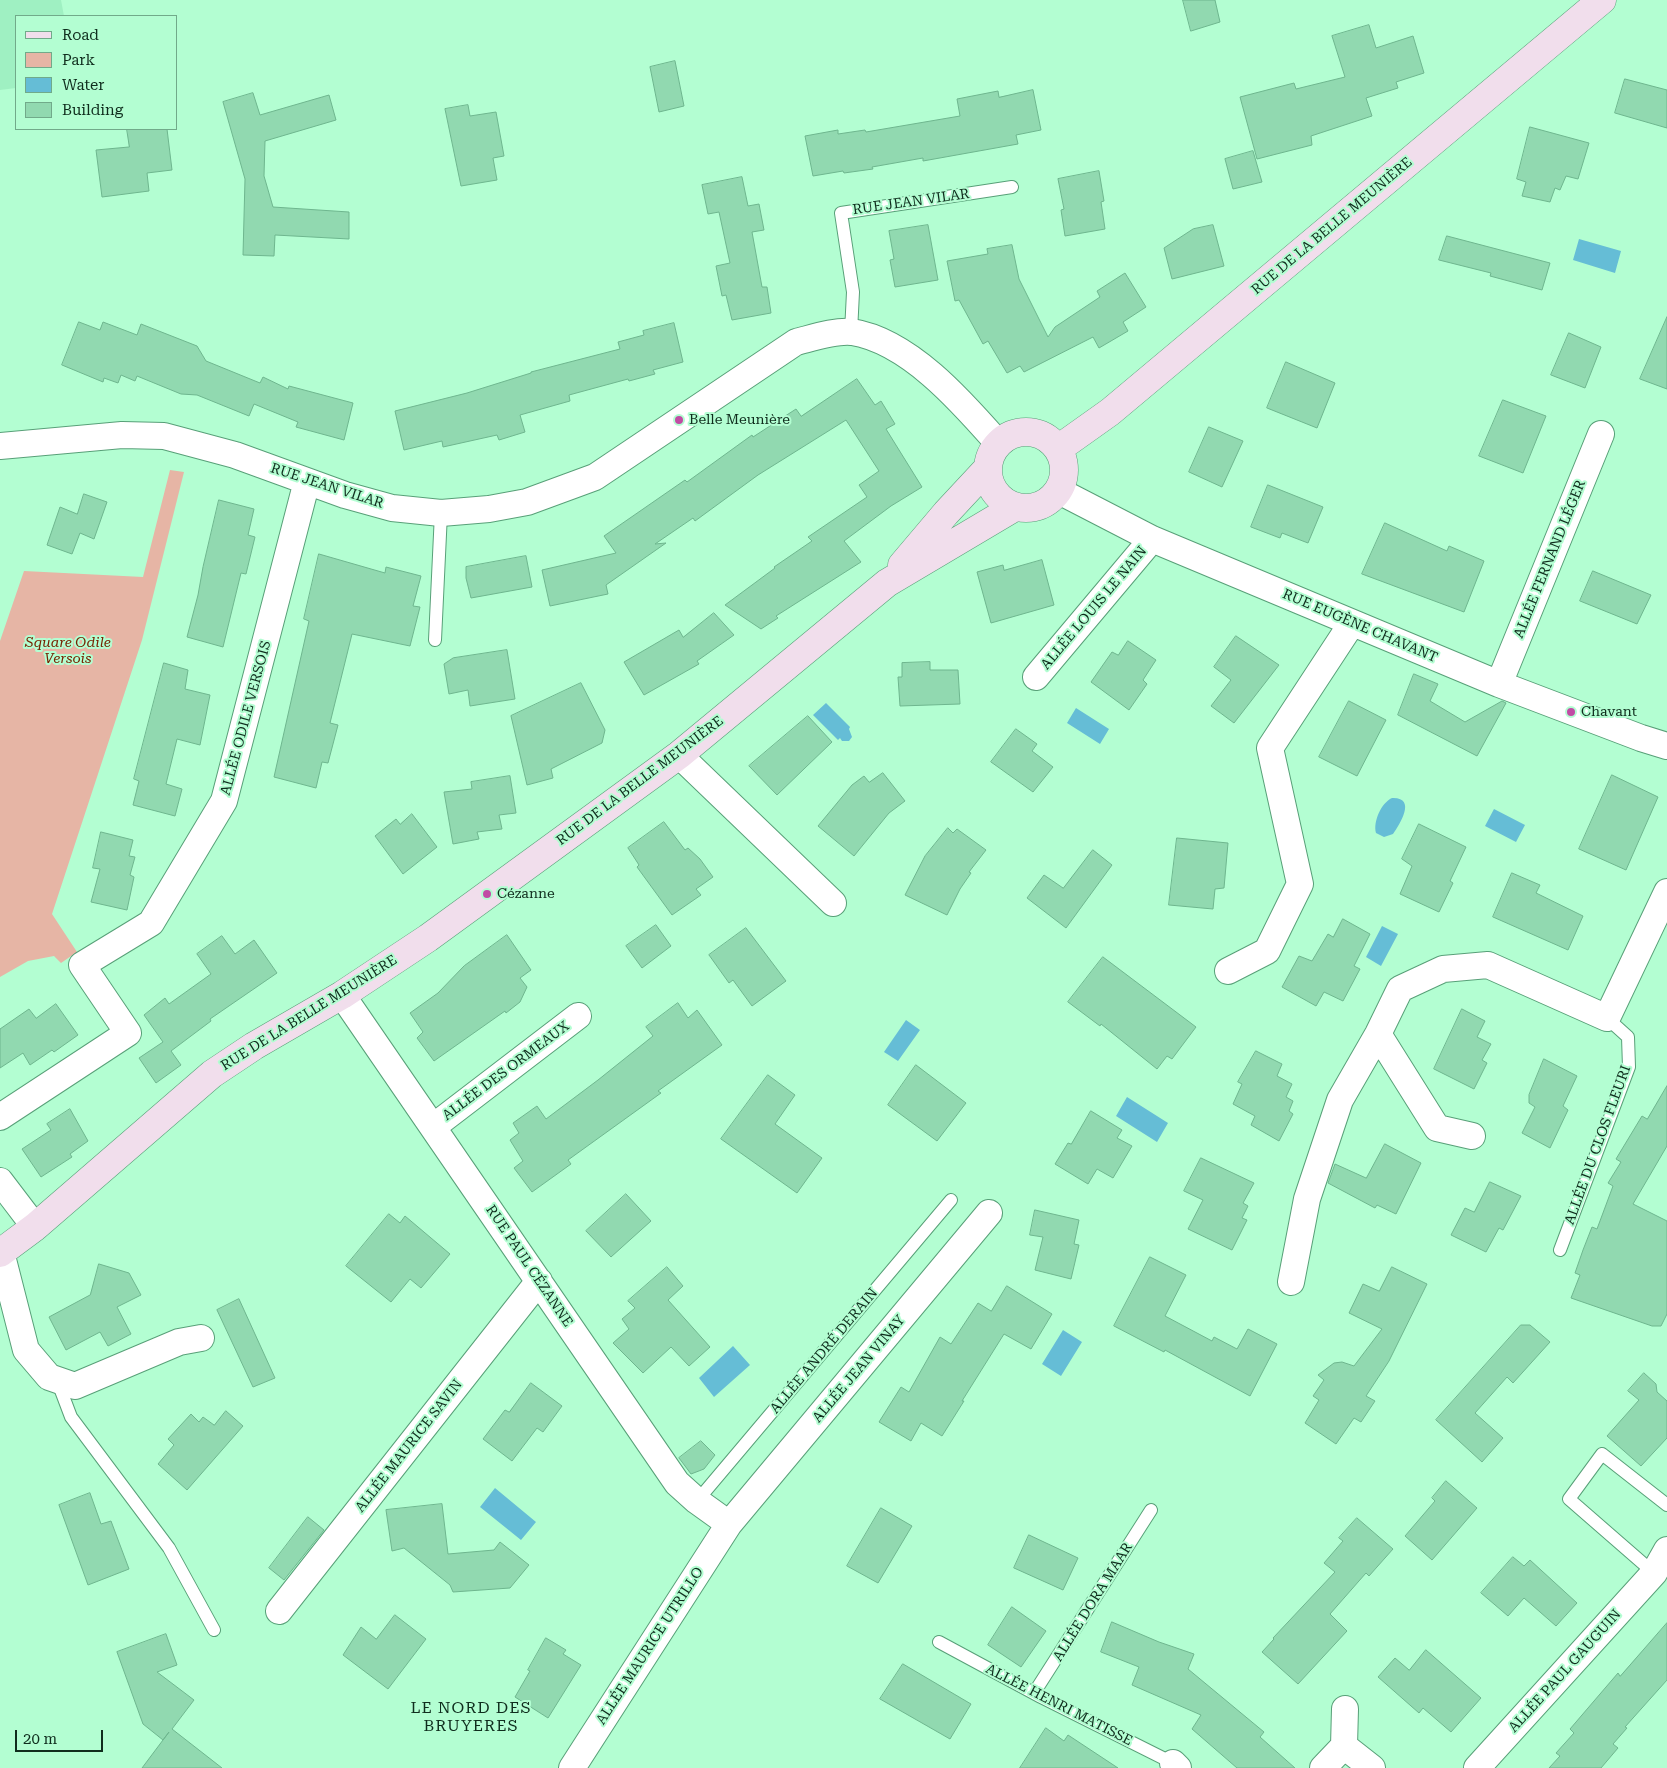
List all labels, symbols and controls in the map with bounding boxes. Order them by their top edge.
legend [15,15,178,130]
text: Road [62,26,99,44]
text: Park [62,51,95,69]
text: Water [62,76,104,94]
text: Building [62,101,123,119]
street label: RUE DE LA BELLE MEUNIÈRE [1248,154,1416,298]
street label: RUE JEAN VILAR [851,185,971,219]
place label: Belle Meunière [689,412,790,428]
marker: Belle Meunière [673,414,685,426]
street label: RUE JEAN VILAR [268,460,386,512]
street label: ALLÉE FERNAND LÉGER [1511,477,1589,641]
street label: ALLÉE LOUIS LE NAIN [1038,543,1150,673]
street label: RUE EUGÈNE CHAVANT [1280,586,1440,666]
park label: Square Odile Versois [25,635,111,668]
street label: ALLÉE ODILE VERSOIS [217,639,275,797]
place label: Chavant [1581,704,1637,720]
marker: Chavant [1565,706,1577,718]
street label: RUE DE LA BELLE MEUNIÈRE [553,713,727,849]
place label: Cézanne [497,886,555,902]
marker: Cézanne [481,888,493,900]
street label: RUE DE LA BELLE MEUNIÈRE [218,952,400,1074]
street label: ALLÉE DES ORMEAUX [439,1018,573,1124]
street label: ALLÉE DU CLOS FLEURI [1561,1063,1635,1227]
street label: RUE PAUL CÉZANNE [482,1202,576,1330]
street label: ALLÉE ANDRÉ DERAIN [767,1285,881,1417]
street label: ALLÉE JEAN VINAY [809,1312,909,1426]
street label: ALLÉE MAURICE SAVIN [352,1376,466,1516]
street label: ALLÉE DORA MAAR [1050,1540,1136,1664]
street label: ALLÉE MAURICE UTRILLO [593,1564,707,1728]
street label: ALLÉE PAUL GAUGUIN [1505,1606,1625,1736]
street label: ALLÉE HENRI MATISSE [983,1661,1135,1749]
district label: LE NORD DES BRUYERES [409,1698,533,1736]
scale bar [18,1720,105,1752]
text: 20 m [23,1730,57,1748]

